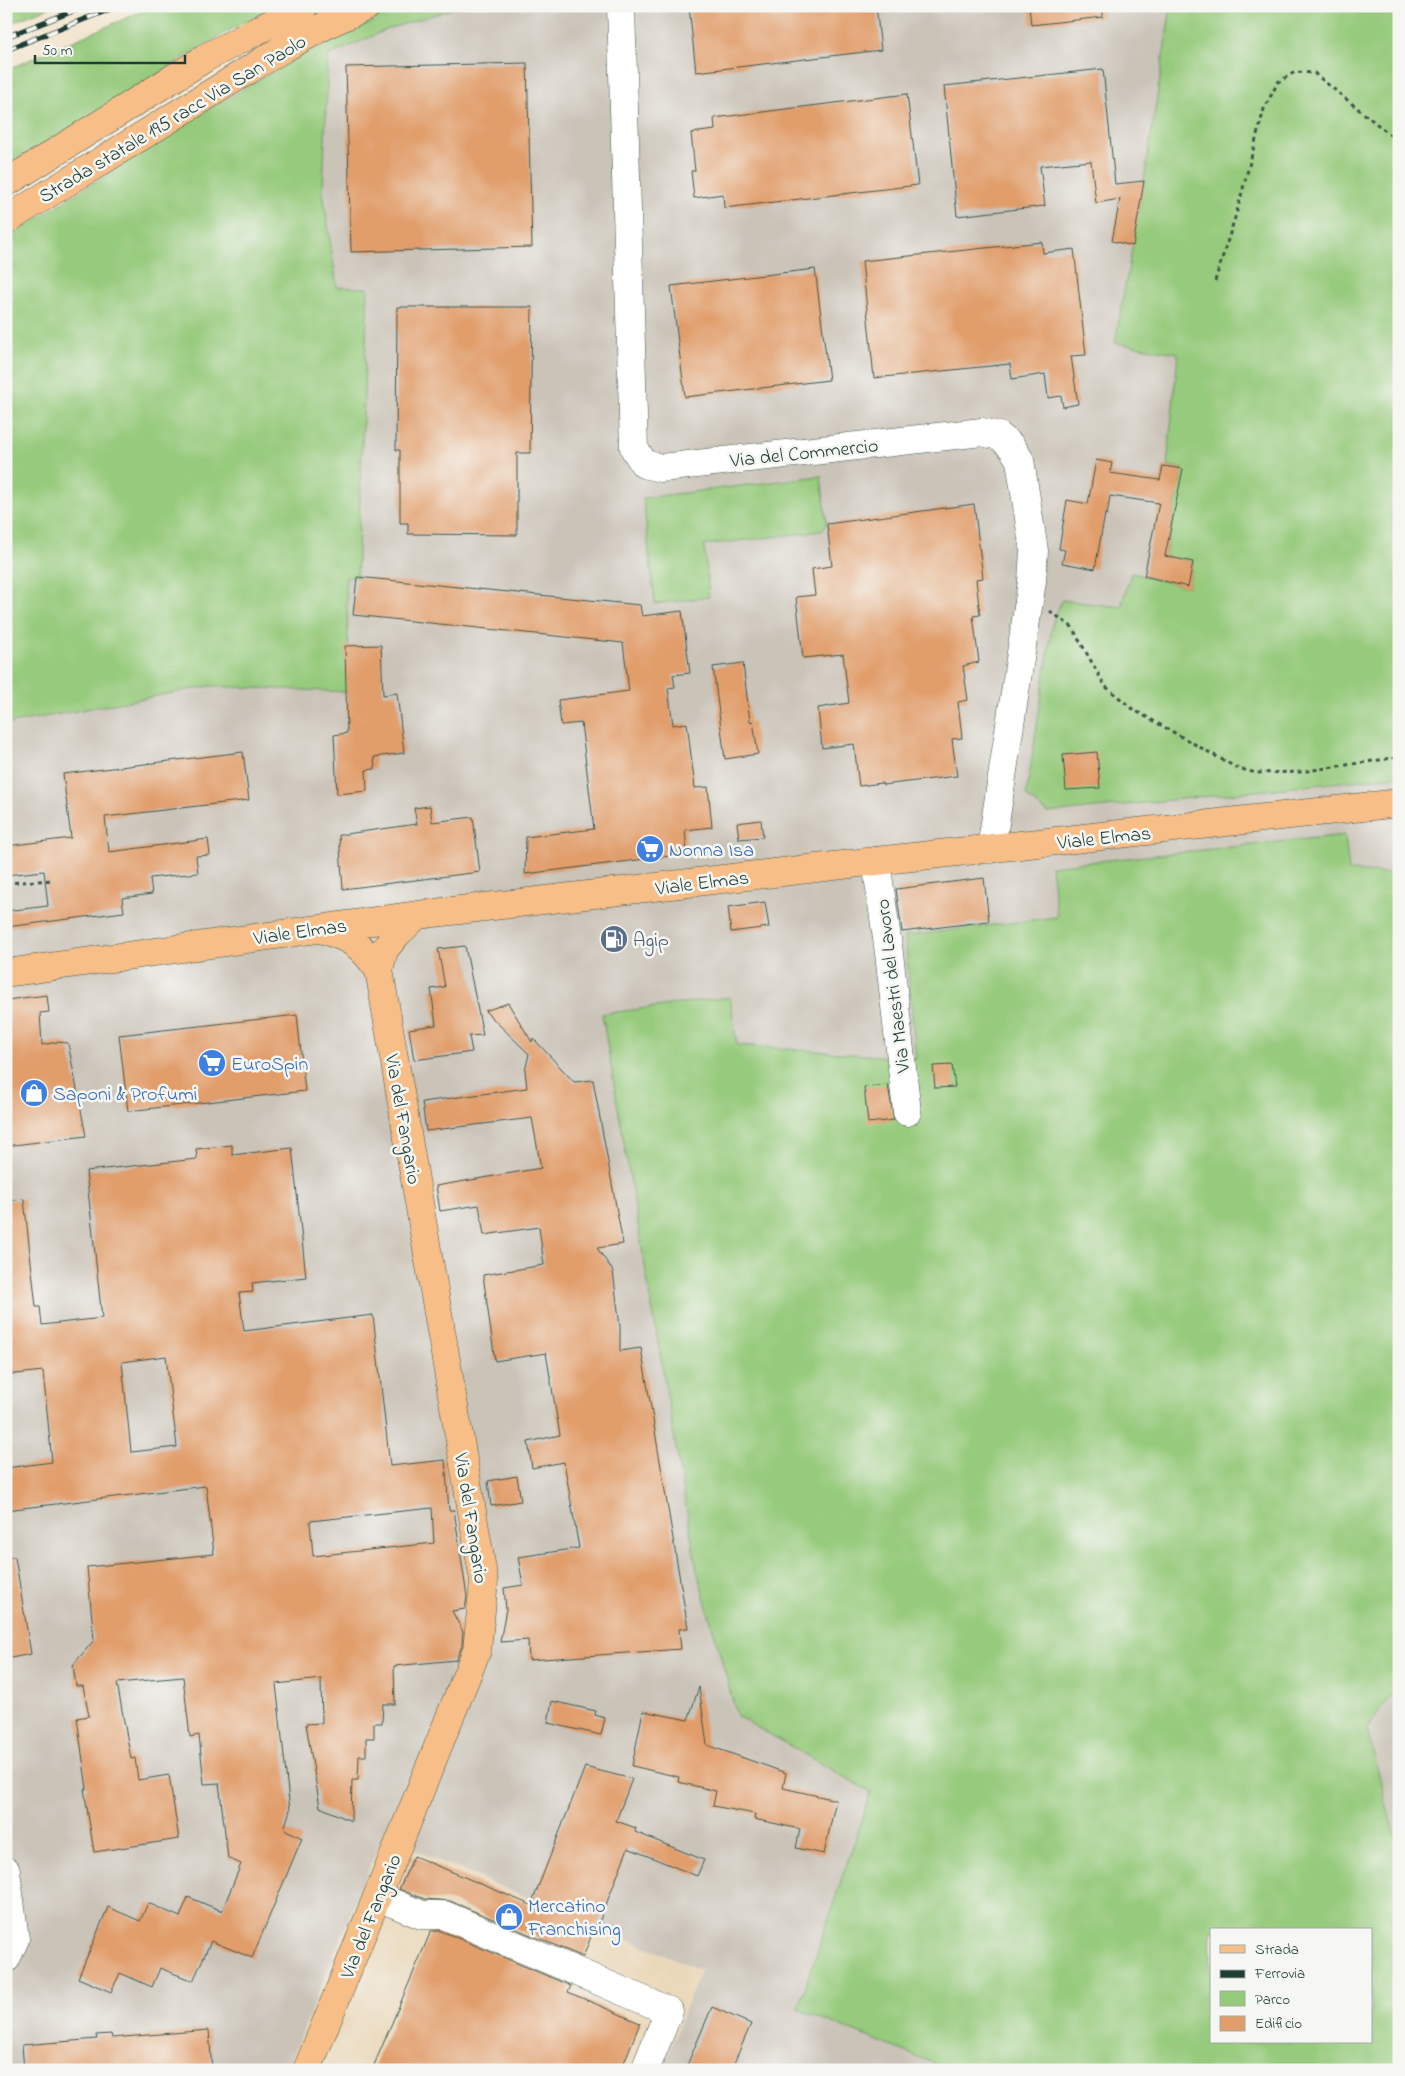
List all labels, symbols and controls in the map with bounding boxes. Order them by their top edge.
street label: Strada statale 195 racc Via San Paolo [34,28,313,212]
scale bar [35,32,185,64]
text: 50 m [42,40,73,62]
street label: Via del Commercio [728,432,880,477]
street label: Viale Elmas [1055,820,1153,859]
supermarket icon: Nonna Isa [635,834,665,864]
place label: Nonna Isa [669,837,754,866]
street label: Viale Elmas [653,864,751,905]
street label: Via Maestri del Lavoro [869,897,920,1075]
street label: Viale Elmas [251,913,349,955]
fuel station icon: Agip [599,924,629,954]
place label: Agip [633,927,669,957]
supermarket icon: EuroSpin [197,1048,227,1078]
place label: EuroSpin [231,1051,308,1080]
street label: Via del Fangario [375,1051,427,1187]
shop icon: Saponi & Profumi [19,1078,49,1108]
place label: Saponi & Profumi [53,1081,197,1110]
street label: Via del Fangario [444,1450,494,1586]
street label: Via del Fangario [334,1850,411,1985]
place label: Mercatino Franchising [527,1893,621,1946]
shop icon: Mercatino Franchising [494,1902,524,1932]
legend [1210,1928,1372,2044]
text: Strada [1255,1939,1299,1961]
text: Ferrovia [1254,1963,1305,1985]
text: Parco [1255,1989,1290,2011]
text: Edificio [1255,2013,1302,2035]

